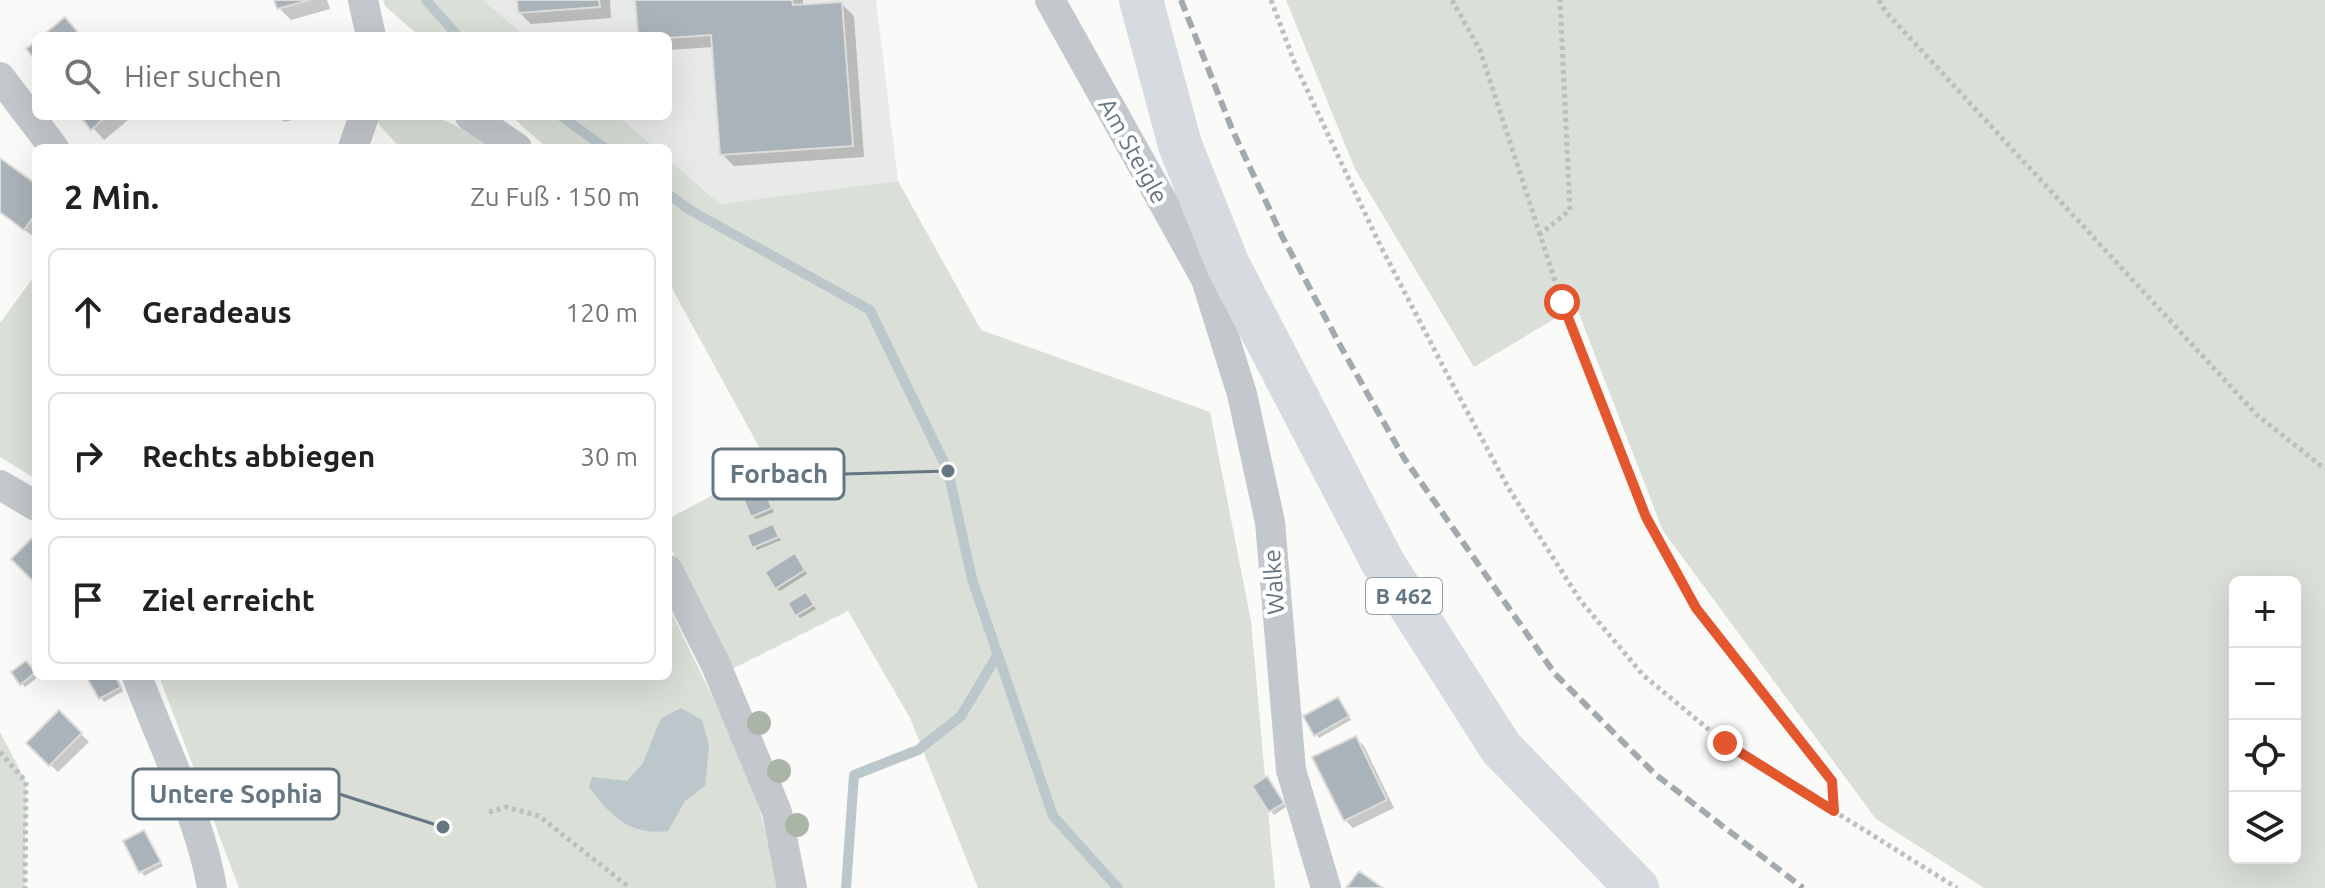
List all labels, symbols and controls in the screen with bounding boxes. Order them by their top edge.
search box [32,32,672,120]
icon: search [60,54,104,98]
text: Hier suchen [124,59,282,93]
street label: Am Steigle [1093,93,1173,208]
text: 2 Min. [64,177,159,215]
text: Zu Fuß · 150 m [470,182,640,211]
route start [1544,284,1580,320]
icon: ahead [66,290,110,334]
text: Geradeaus [142,295,292,329]
text: 120 m [566,298,638,327]
icon: right [66,434,110,478]
text: Rechts abbiegen [142,439,375,473]
text: 30 m [580,442,638,471]
callout: Forbach [713,449,844,499]
text: Forbach [730,459,828,488]
street label: Walke [1258,549,1289,616]
map controls [2229,576,2301,864]
button: + [2229,576,2301,648]
icon: arrive [66,578,110,622]
road number: B 462 [1366,578,1442,614]
text: Ziel erreicht [142,583,315,617]
button: − [2229,648,2301,720]
button: locate [2229,720,2301,792]
route end [1707,725,1743,761]
callout: Untere Sophia [133,769,339,819]
text: Untere Sophia [149,779,323,808]
button: layers [2229,792,2301,864]

